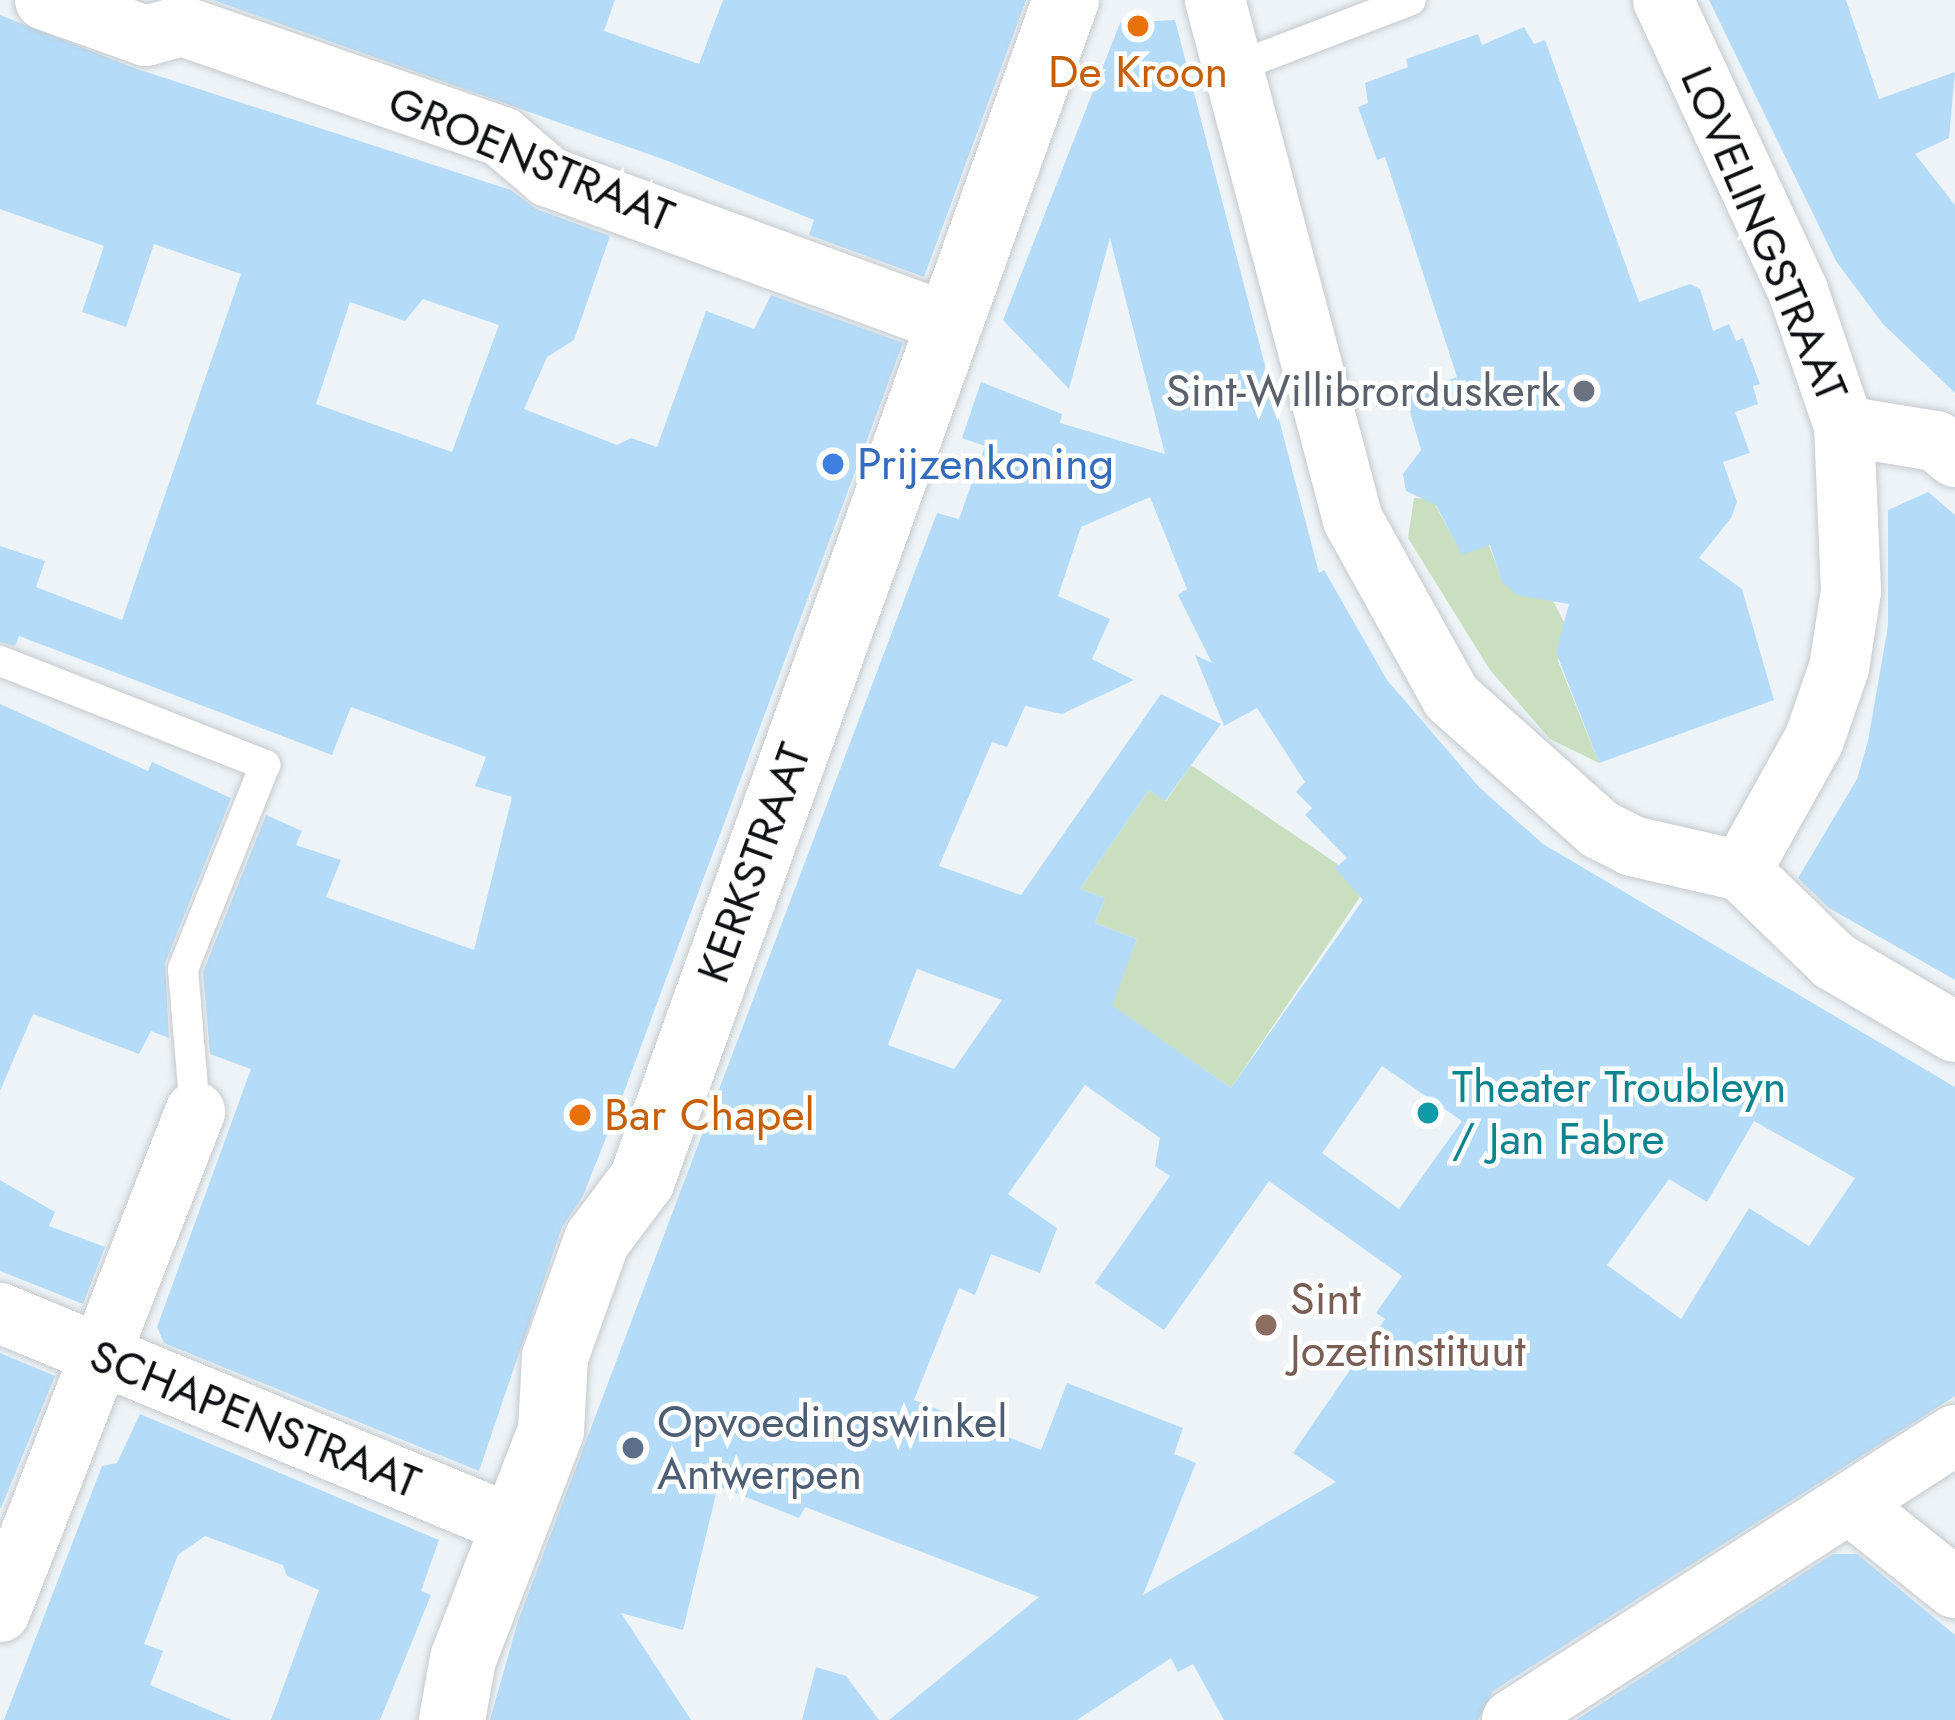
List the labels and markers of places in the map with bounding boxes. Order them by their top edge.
marker: De Kroon [1125,13,1151,39]
place label: De Kroon [1048,45,1228,99]
place label: Sint-Willibrorduskerk [1166,364,1560,418]
marker: Sint-Willibrorduskerk [1571,378,1597,404]
place label: Prijzenkoning [857,437,1114,491]
marker: Prijzenkoning [820,451,846,477]
place label: Theater Troubleyn / Jan Fabre [1452,1060,1786,1166]
place label: Bar Chapel [604,1088,815,1142]
marker: Theater Troubleyn / Jan Fabre [1415,1100,1441,1126]
marker: Bar Chapel [567,1102,593,1128]
place label: Sint Jozefinstituut [1290,1272,1526,1378]
marker: Sint Jozefinstituut [1253,1312,1279,1338]
place label: Opvoedingswinkel Antwerpen [657,1395,1008,1501]
marker: Opvoedingswinkel Antwerpen [620,1435,646,1461]

